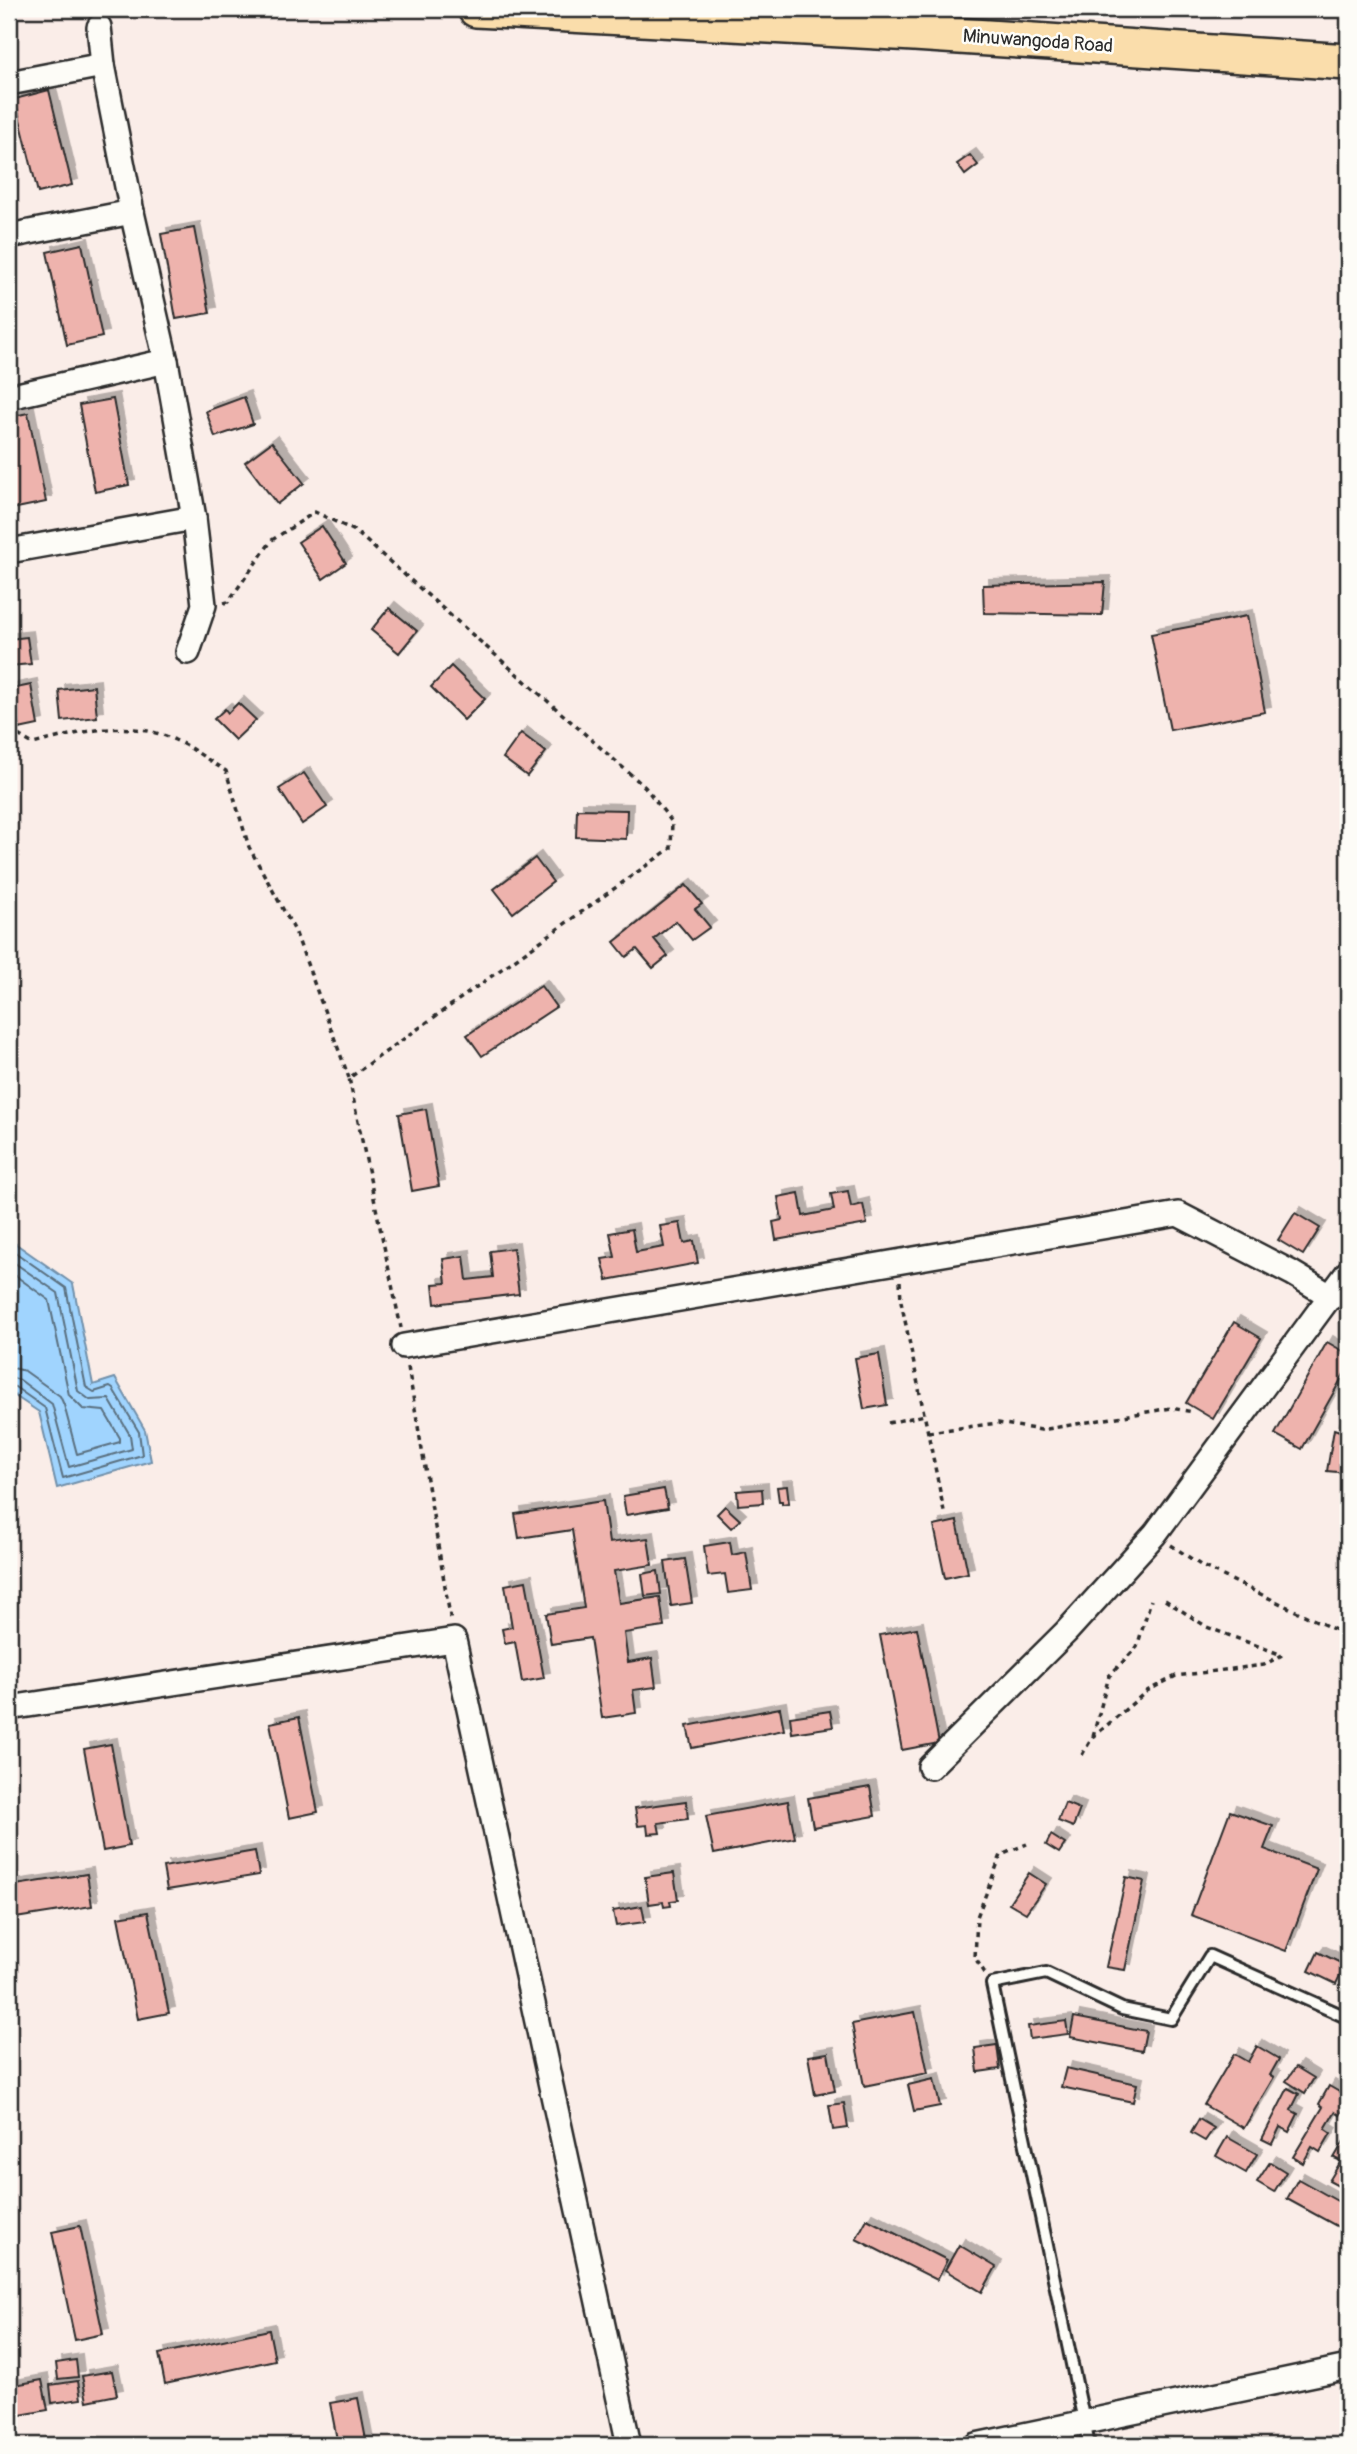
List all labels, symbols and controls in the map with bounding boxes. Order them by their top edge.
street label: Minuwangoda Road [962,24,1114,58]

